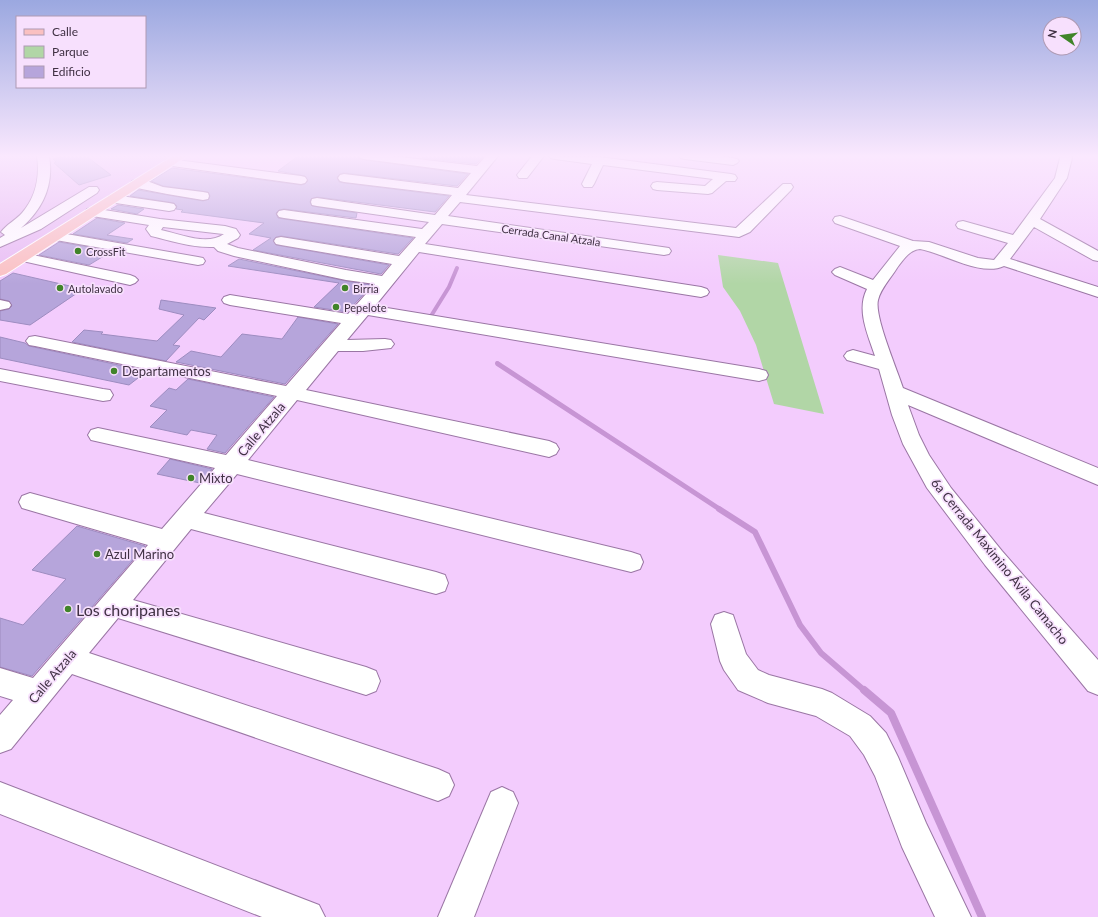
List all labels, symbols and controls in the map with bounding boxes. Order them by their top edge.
legend [16,16,146,88]
north arrow [1042,16,1082,56]
text: Calle [52,24,78,39]
text: N [1044,28,1059,39]
text: Parque [52,44,89,59]
text: Edificio [52,64,91,79]
street label: Cerrada Canal Atzala [501,222,601,248]
place label: CrossFit [86,245,126,258]
marker: CrossFit [73,246,83,256]
place label: Autolavado [68,282,123,295]
place label: Birria [353,282,379,295]
marker: Autolavado [55,283,65,293]
marker: Birria [340,283,350,293]
place label: Pepelote [344,301,387,314]
marker: Pepelote [331,302,341,312]
place label: Departamentos [122,363,211,379]
marker: Departamentos [109,366,119,376]
street label: Calle Atzala [234,399,288,459]
place label: Mixto [199,470,233,486]
marker: Mixto [186,473,196,483]
street label: 6a Cerrada Maximino Ávila Camacho [928,475,1072,647]
place label: Azul Marino [105,546,174,562]
marker: Azul Marino [92,549,102,559]
place label: Los choripanes [76,600,180,619]
marker: Los choripanes [63,604,73,614]
street label: Calle Atzala [25,646,79,706]

